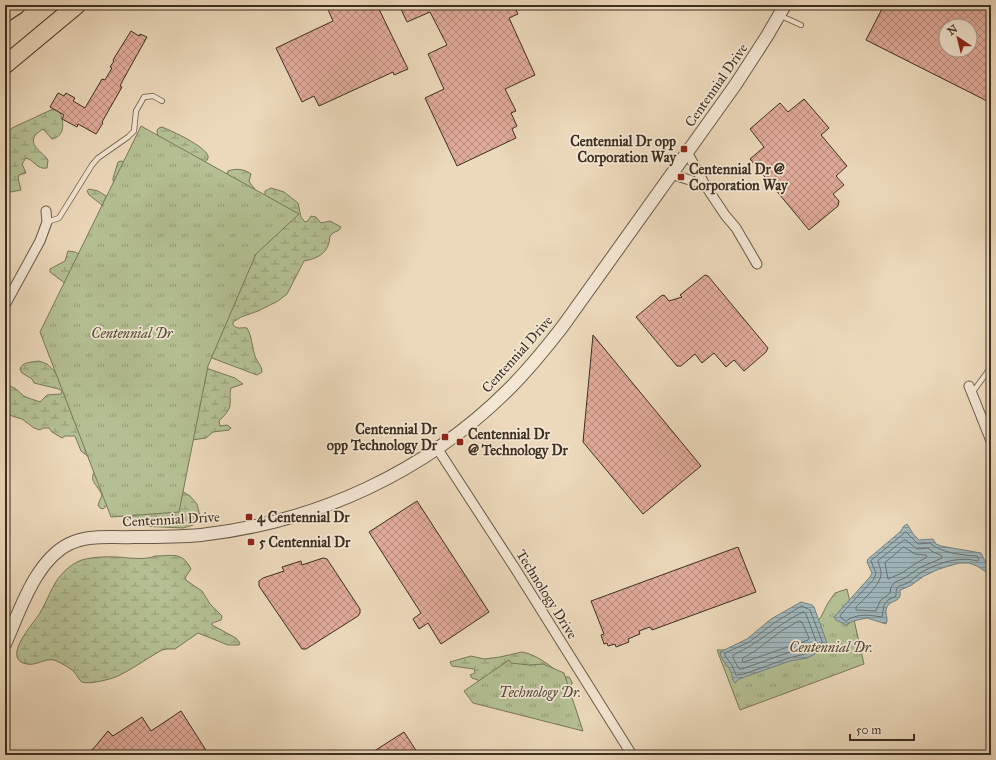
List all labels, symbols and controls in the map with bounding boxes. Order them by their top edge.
north arrow [938,18,978,58]
text: N [945,22,961,38]
street label: Centennial Drive [681,40,752,130]
place label: Centennial Dr opp Corporation Way [570,133,677,167]
marker: Centennial Dr opp Corporation Way [679,144,689,154]
place label: Centennial Dr @ Corporation Way [689,161,789,195]
marker: Centennial Dr @ Corporation Way [676,172,686,182]
street label: Centennial Drive [478,312,557,396]
park label: Centennial Dr [91,325,174,342]
place label: Centennial Dr opp Technology Dr [327,421,438,455]
place label: Centennial Dr @ Technology Dr [468,426,568,460]
marker: Centennial Dr opp Technology Dr [440,432,450,442]
marker: Centennial Dr @ Technology Dr [455,437,465,447]
street label: Centennial Drive [122,508,220,531]
place label: 4 Centennial Dr [257,509,350,527]
marker: 4 Centennial Dr [244,512,254,522]
place label: 5 Centennial Dr [259,534,351,551]
marker: 5 Centennial Dr [246,537,256,547]
street label: Technology Drive [512,547,581,642]
park label: Centennial Dr. [789,639,873,656]
park label: Technology Dr. [499,684,581,701]
scale bar [850,716,914,742]
text: 50 m [856,723,881,737]

